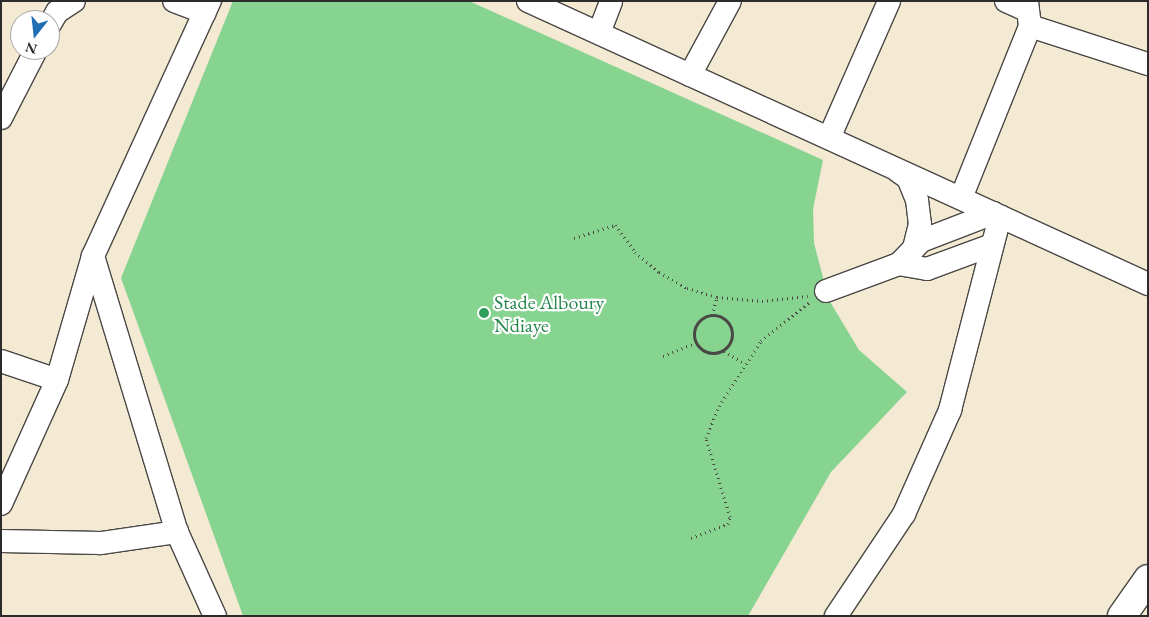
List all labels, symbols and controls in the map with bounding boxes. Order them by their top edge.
north arrow [10,10,60,60]
text: N [23,38,39,59]
place label: Stade Alboury Ndiaye [494,290,604,337]
marker: Stade Alboury Ndiaye [478,307,490,319]

